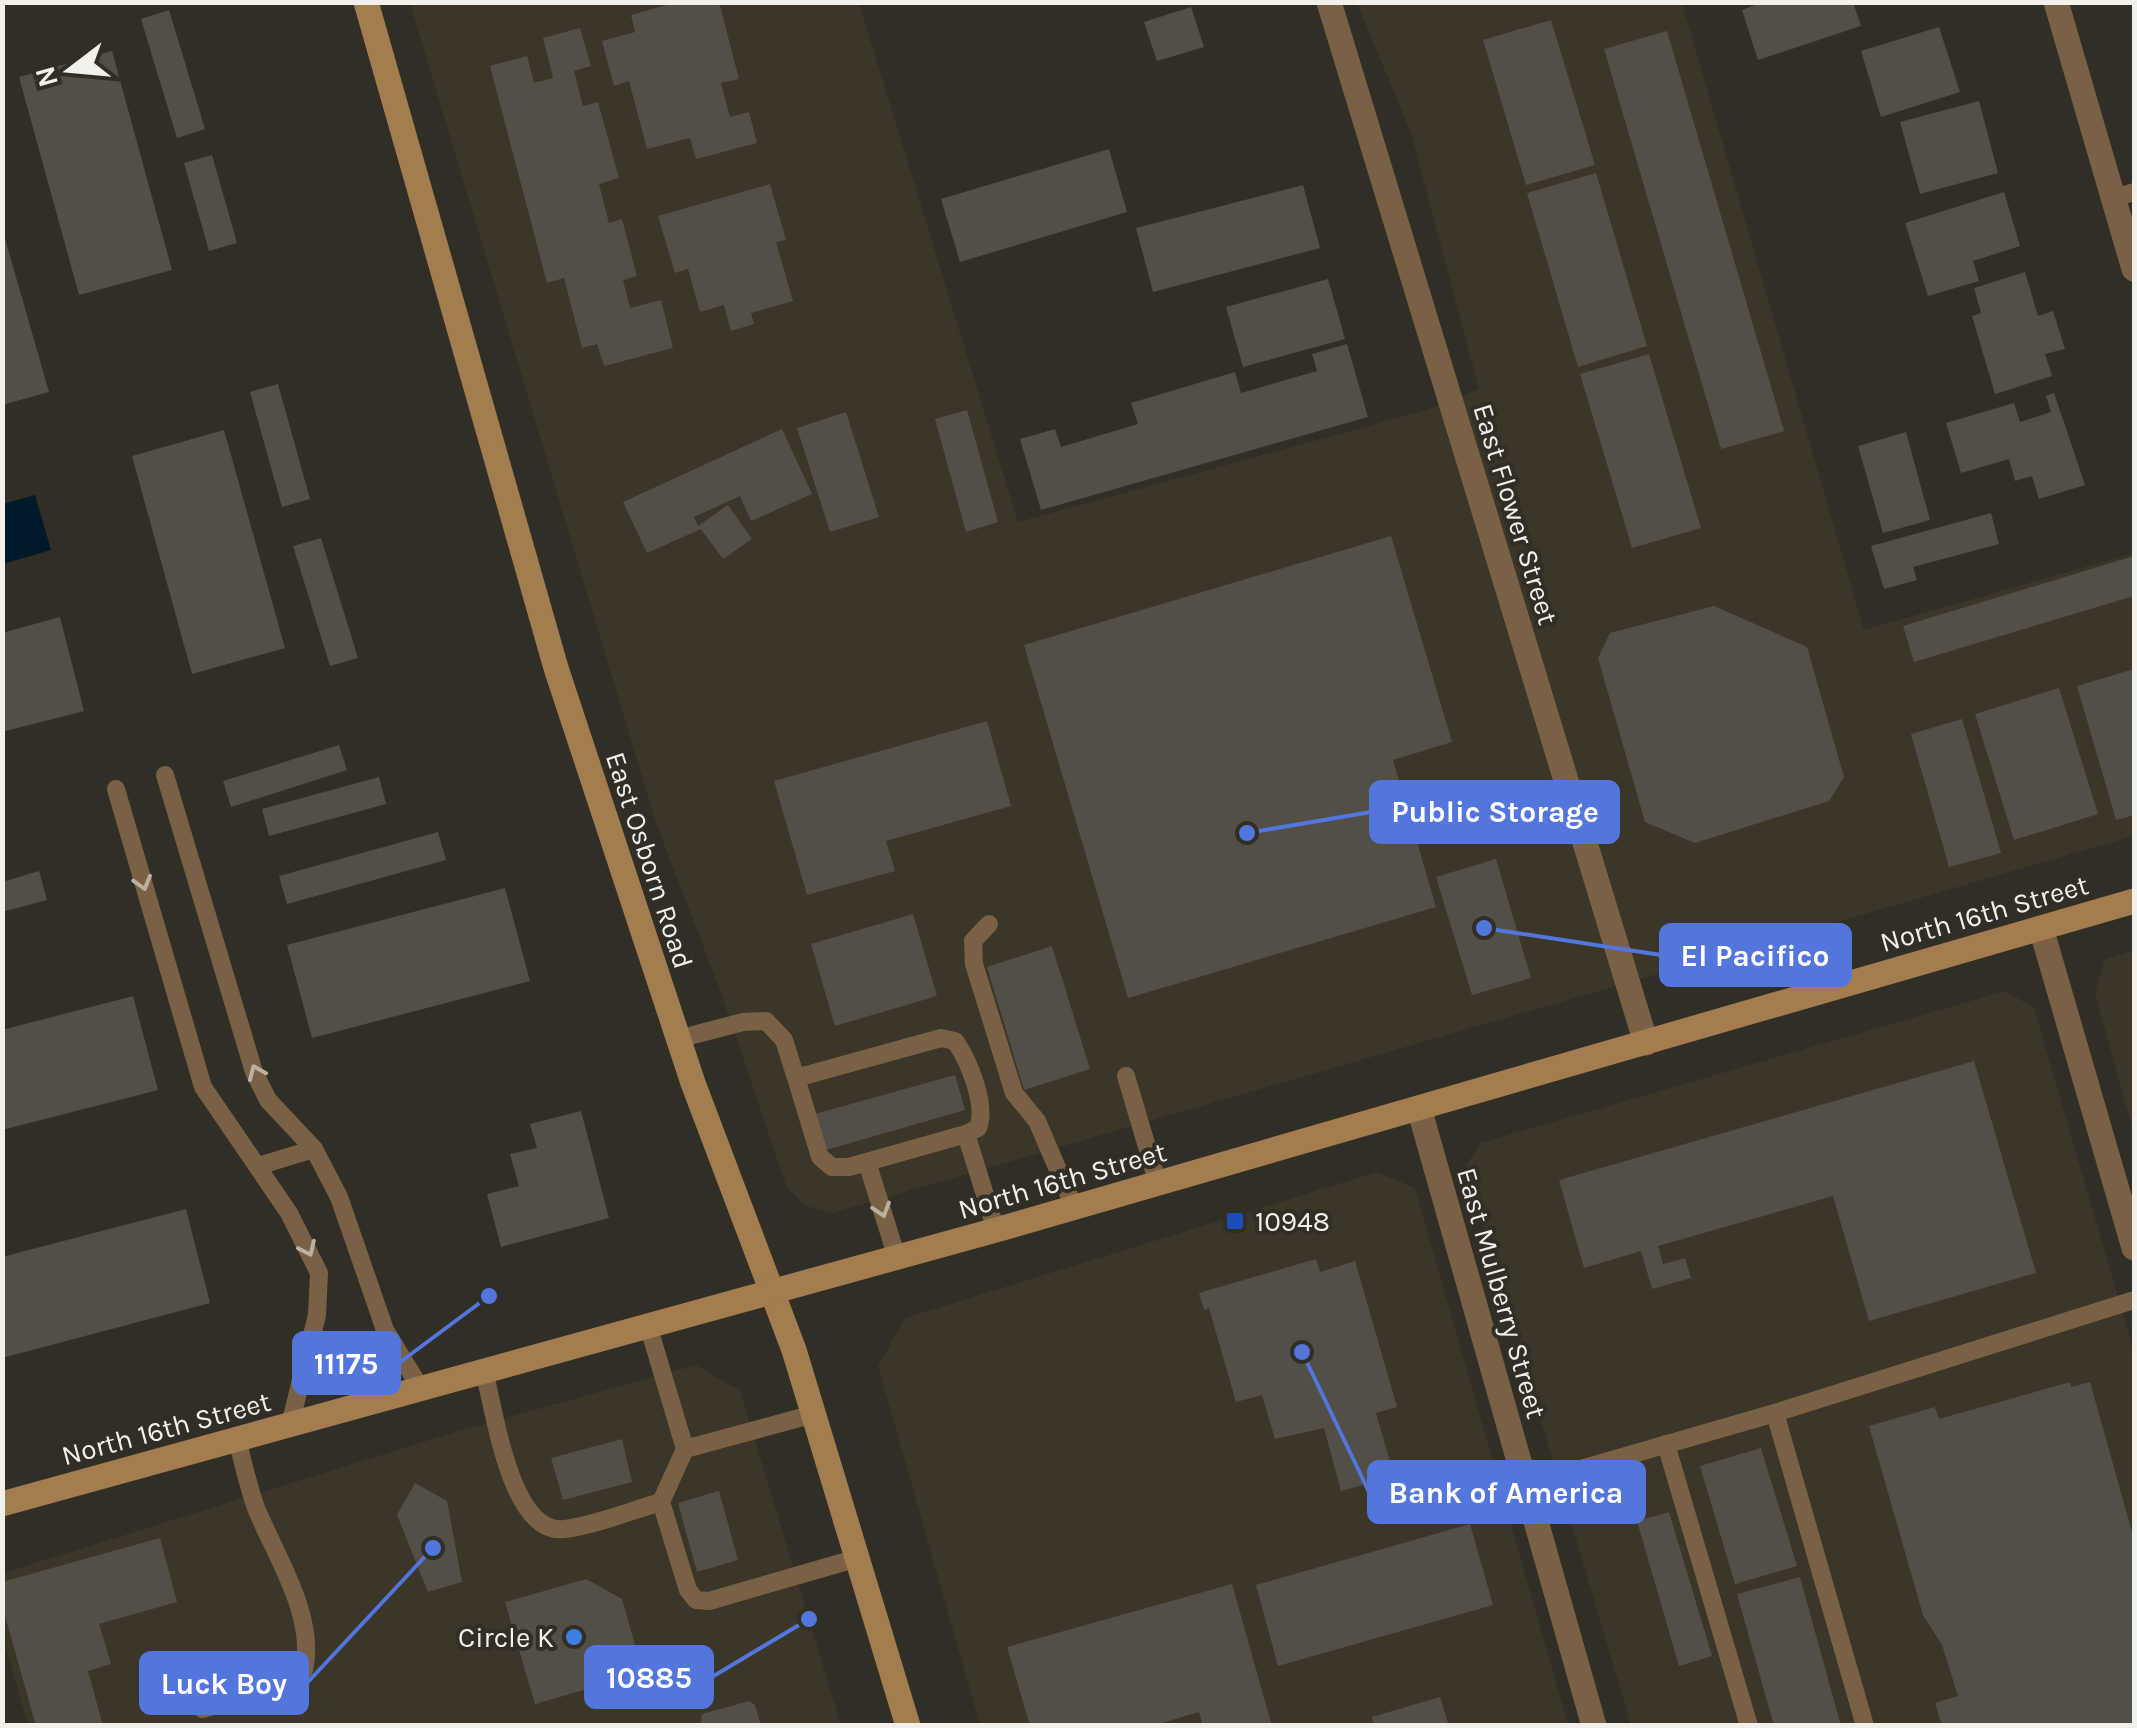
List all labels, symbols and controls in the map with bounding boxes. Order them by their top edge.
north arrow [20,20,120,120]
text: N [28,63,65,91]
street label: East Flower Street [1466,400,1565,629]
street label: East Osborn Road [599,748,700,973]
callout: Public Storage [1371,782,1618,842]
text: Public Storage [1391,794,1599,830]
street label: North 16th Street [1876,868,2092,959]
one-way arrow [131,874,152,891]
callout: El Pacifico [1661,925,1850,985]
text: El Pacifico [1681,938,1829,974]
one-way arrow [247,1064,267,1082]
street label: North 16th Street [954,1135,1170,1226]
street label: East Mulberry Street [1450,1164,1553,1422]
one-way arrow [870,1201,891,1218]
place label: 10948 [1255,1205,1330,1238]
marker: 10948 [1224,1210,1246,1232]
one-way arrow [295,1239,315,1257]
callout: 11175 [294,1333,399,1393]
text: 11175 [314,1346,378,1382]
street label: North 16th Street [58,1385,274,1472]
callout: Bank of America [1369,1462,1644,1522]
text: Bank of America [1389,1475,1623,1511]
place label: Circle K [458,1621,554,1654]
marker: Circle K [563,1626,585,1648]
callout: 10885 [586,1647,712,1707]
callout: Luck Boy [141,1653,307,1713]
text: 10885 [606,1660,692,1696]
text: Luck Boy [161,1666,287,1702]

